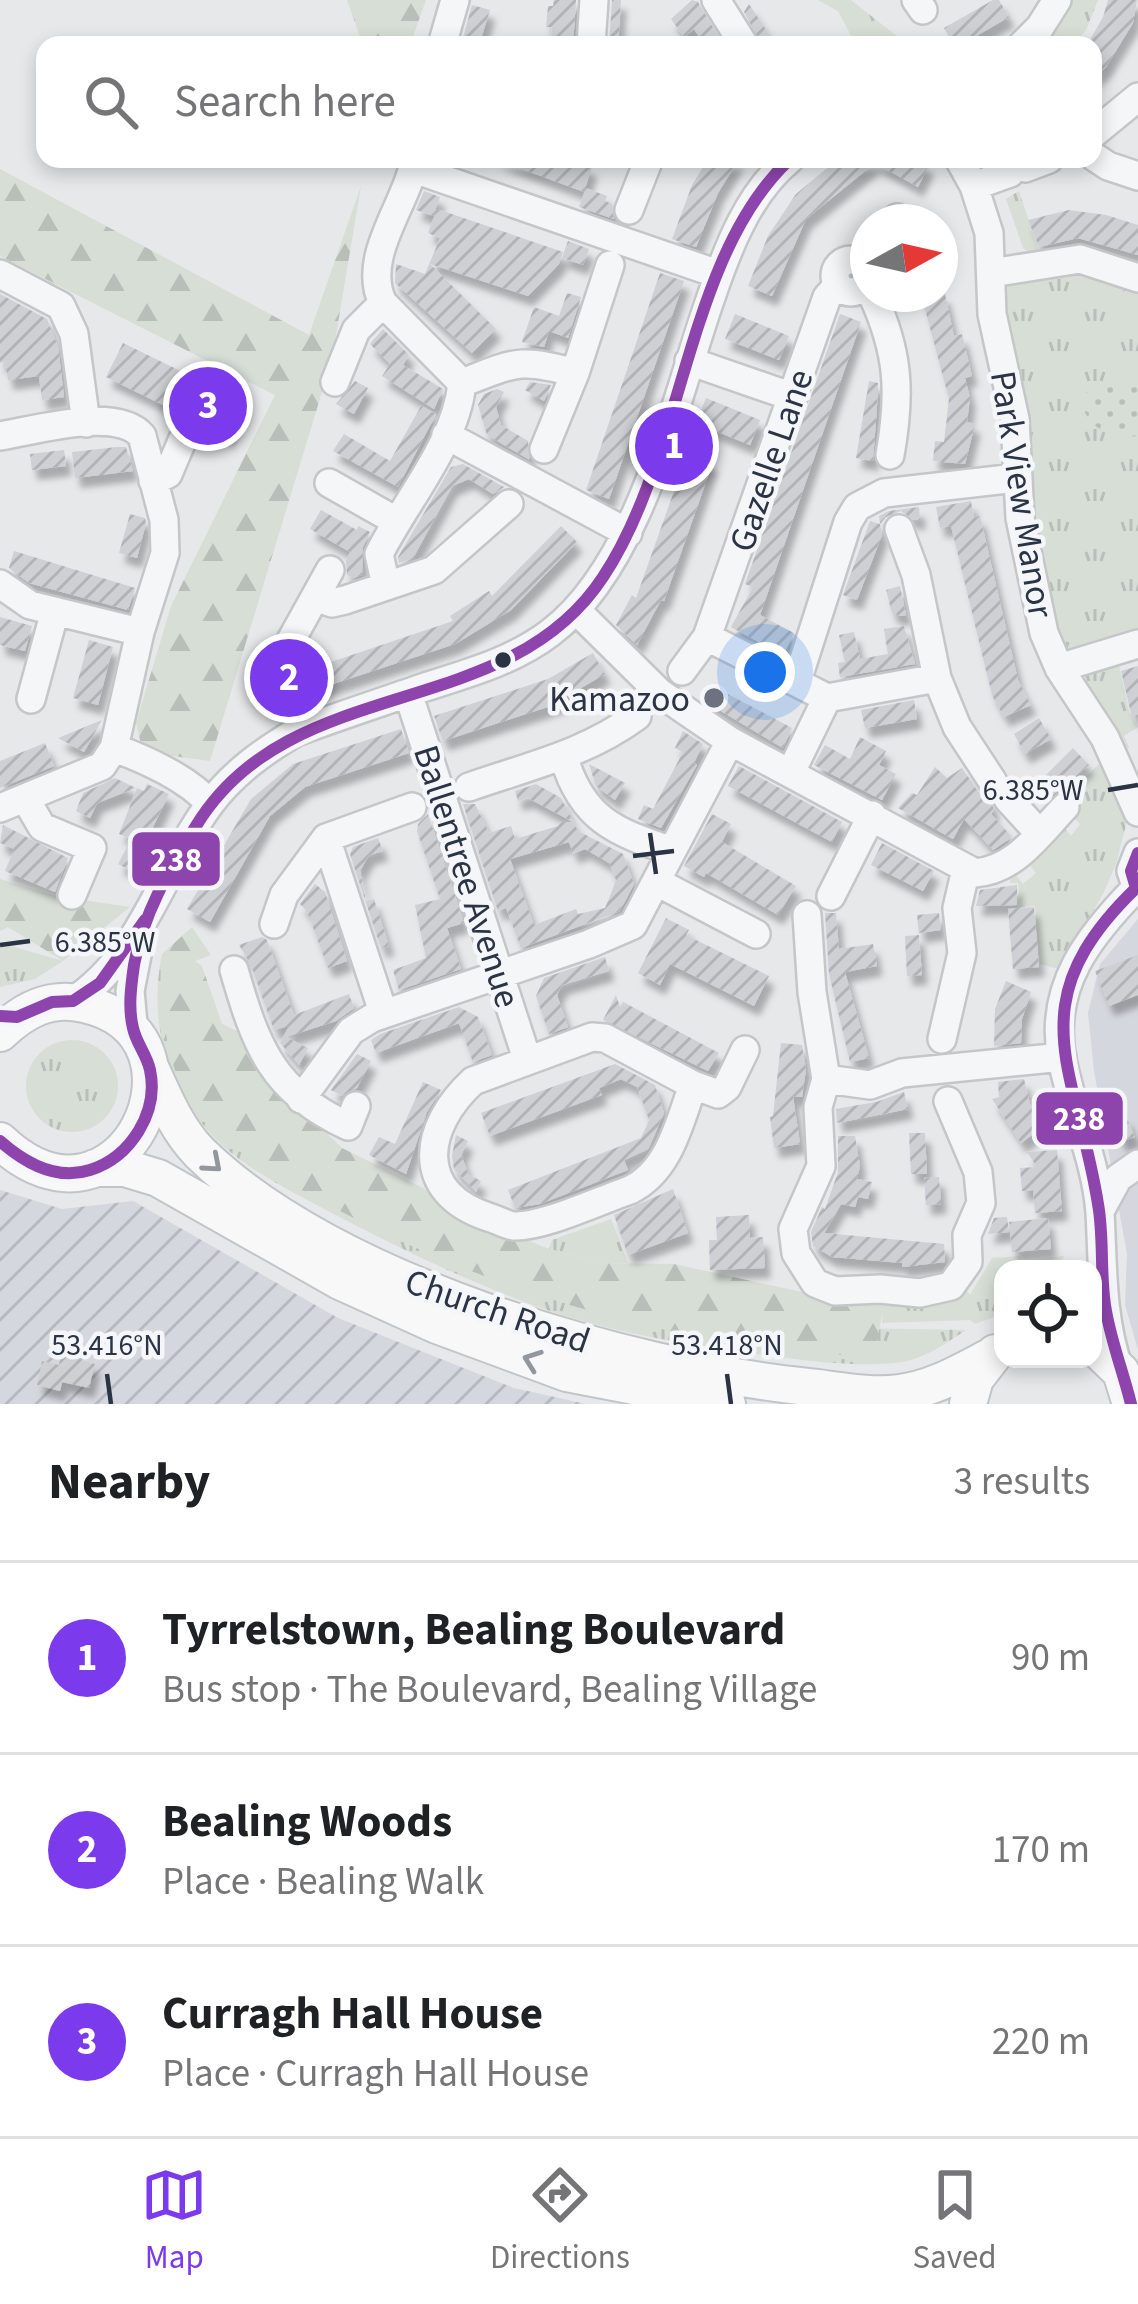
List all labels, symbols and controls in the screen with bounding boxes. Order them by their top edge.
search box [36,36,1102,168]
icon: search [78,69,144,135]
text: Search here [174,70,396,134]
north arrow [850,204,958,312]
pin: 3 [169,361,247,451]
street label: Gazelle Lane [716,362,826,559]
street label: Park View Manor [977,367,1066,622]
pin: 1 [635,401,713,491]
pin: 2 [250,633,328,723]
your location [735,642,795,702]
unlabelled marker [492,649,514,671]
place label: Kamazoo [549,674,690,725]
marker: Kamazoo [701,685,727,711]
street label: Ballentree Avenue [400,739,533,1014]
text: 6.385°W [983,769,1083,812]
line badge: 238 [130,830,222,888]
text: 238 [150,837,202,884]
text: 6.385°W [55,921,155,964]
line badge: 238 [1034,1090,1125,1147]
text: 238 [1053,1096,1105,1143]
one-way arrow [199,1149,221,1171]
street label: Church Road [398,1256,597,1367]
map controls [994,1260,1102,1368]
button: locate [994,1260,1102,1368]
text: 53.416°N [51,1324,163,1367]
text: 53.418°N [671,1324,783,1367]
one-way arrow [522,1350,543,1374]
text: Nearby [48,1446,210,1518]
text: 3 results [954,1454,1090,1510]
text: Tyrrelstown, Bealing Boulevard [162,1598,785,1662]
text: 1 [77,1630,97,1686]
text: 90 m [1011,1630,1090,1686]
text: Bus stop · The Boulevard, Bealing Village [162,1662,817,1718]
text: Bealing Woods [162,1790,452,1854]
text: 2 [77,1822,97,1878]
text: 170 m [992,1822,1090,1878]
text: Place · Bealing Walk [162,1854,484,1910]
text: Curragh Hall House [162,1982,543,2046]
text: 3 [77,2014,97,2070]
text: 220 m [992,2014,1090,2070]
text: Place · Curragh Hall House [162,2046,589,2102]
tab: Map [141,2162,207,2281]
tab: Directions [490,2162,630,2281]
tab: Saved [912,2162,997,2281]

